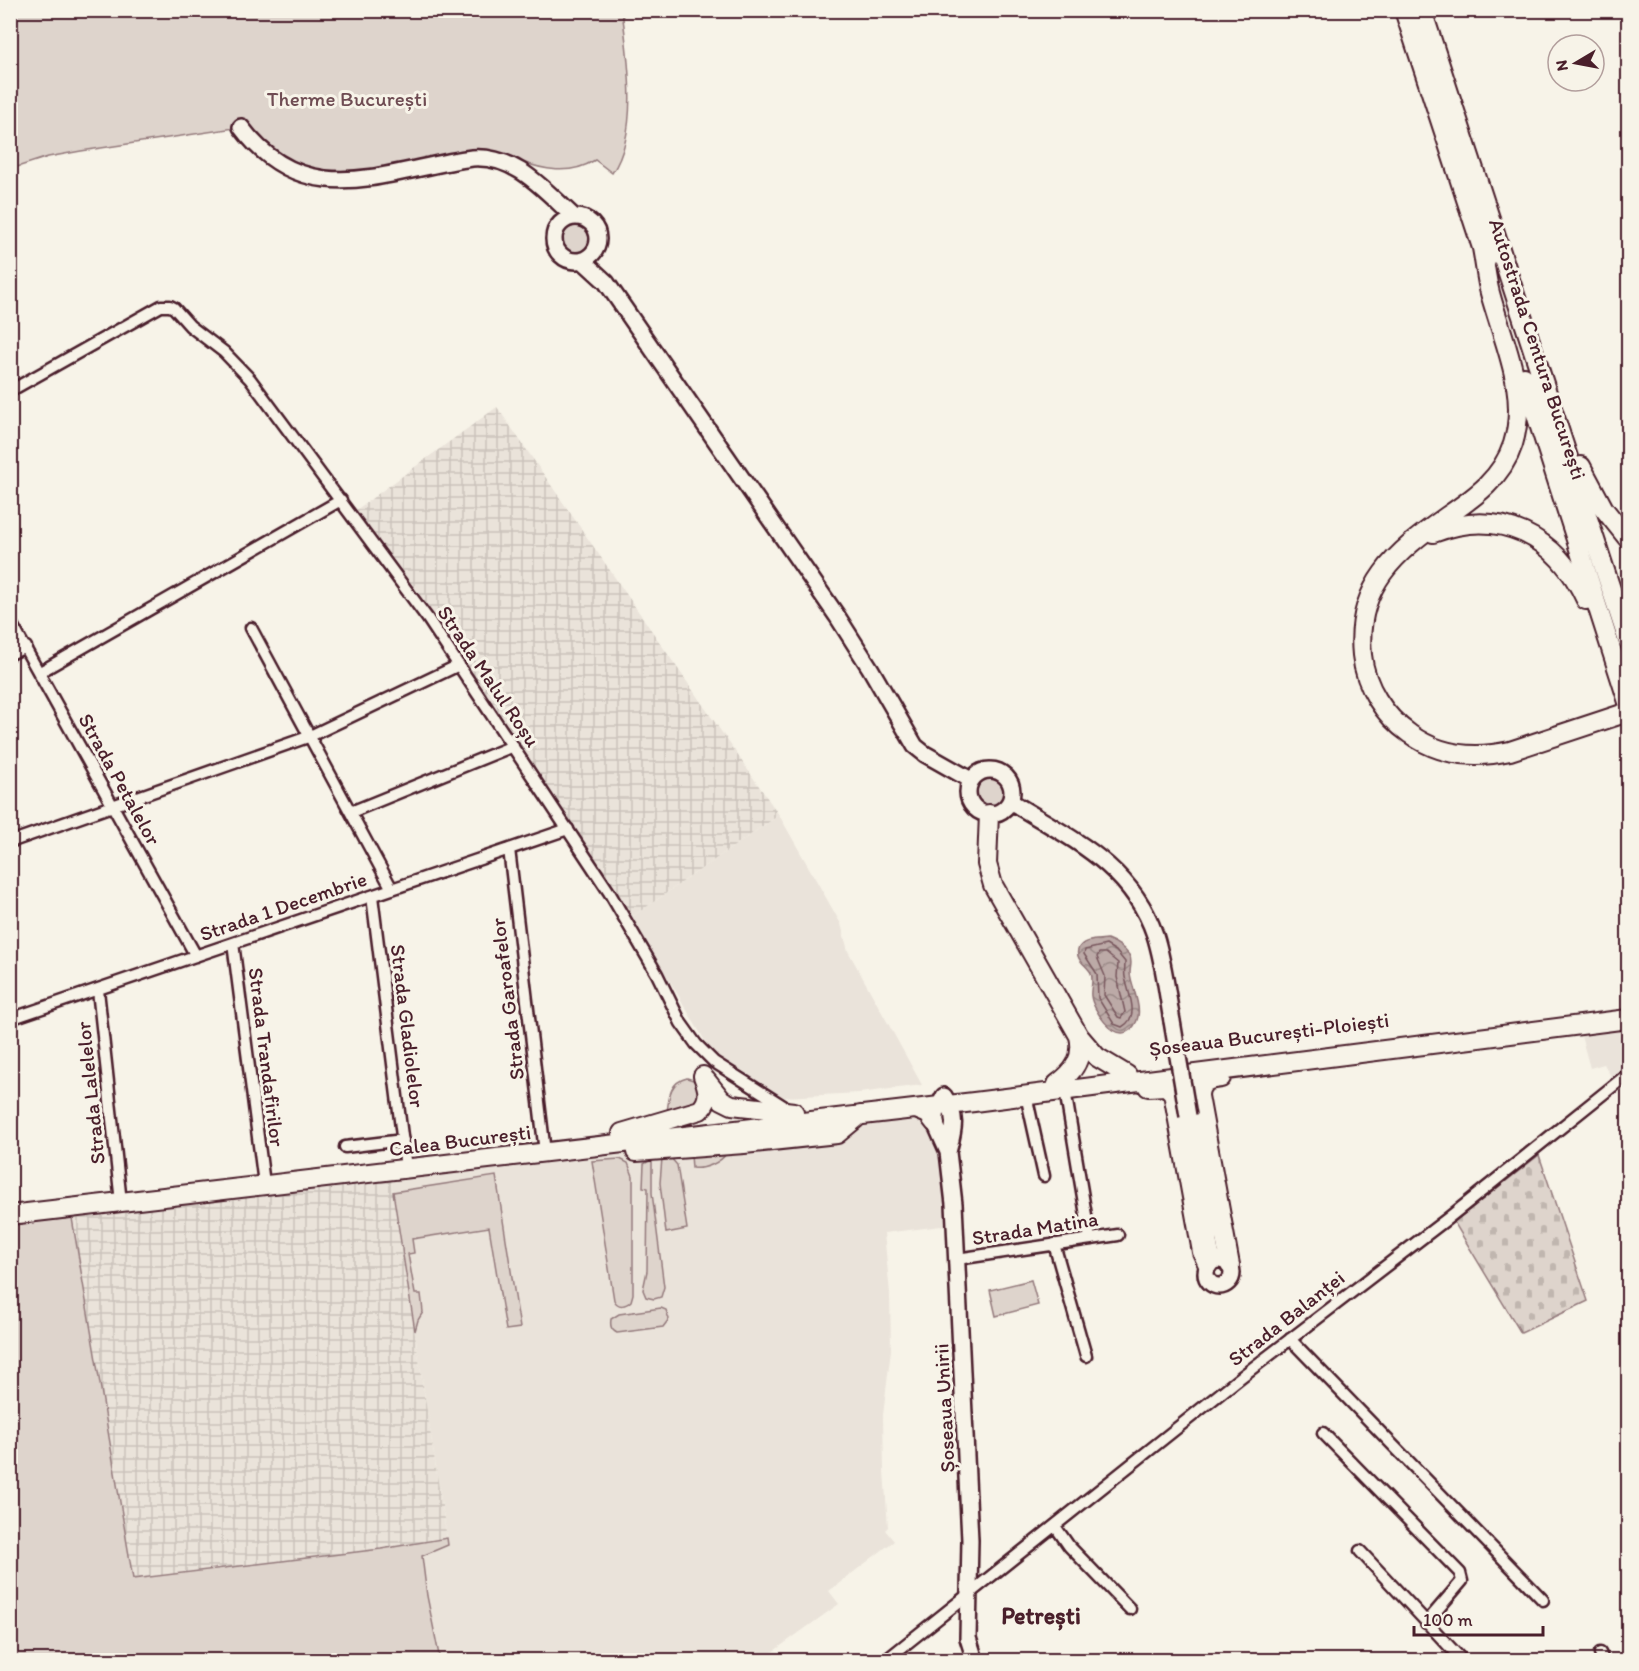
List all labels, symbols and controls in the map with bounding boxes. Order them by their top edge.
north arrow [1546,33,1606,93]
text: N [1551,59,1572,72]
park label: Therme București [267,86,427,111]
street label: Autostrada Centura București [1484,215,1592,483]
street label: Strada Malul Roșu [432,600,546,752]
street label: Strada Petalelor [73,709,167,850]
street label: Strada 1 Decembrie [196,866,370,946]
street label: Strada Garoafelor [485,916,529,1081]
street label: Strada Gladiolelor [386,943,430,1109]
street label: Strada Trandafirilor [244,966,290,1149]
street label: Șoseaua București-Ploiești [1147,1007,1391,1061]
street label: Strada Lalelelor [70,1020,110,1166]
street label: Calea București [388,1119,532,1161]
street label: Strada Matina [970,1206,1100,1250]
street label: Strada Balanței [1223,1265,1349,1371]
street label: Șoseaua Unirii [928,1343,960,1473]
scale bar [1414,1599,1543,1637]
district label: Petrești [1001,1601,1081,1631]
text: 100 m [1423,1609,1473,1631]

